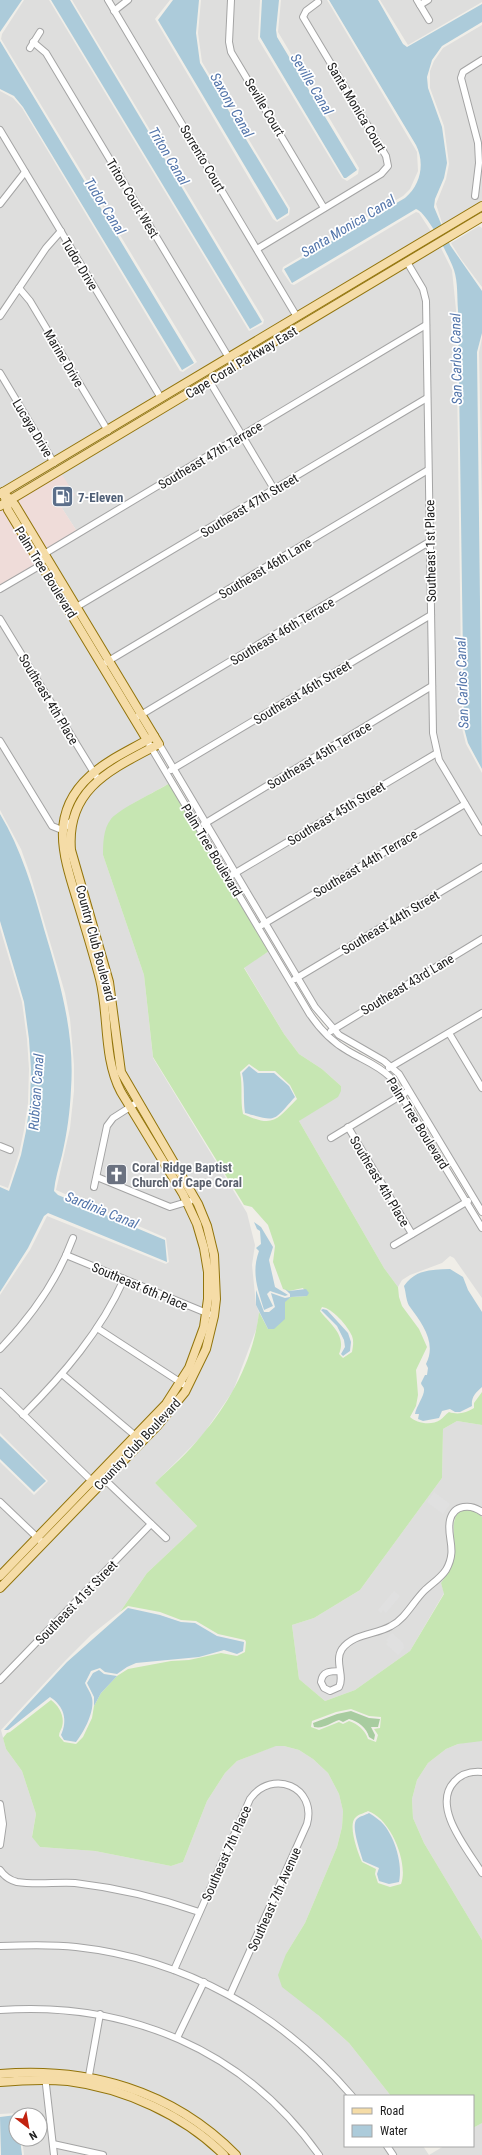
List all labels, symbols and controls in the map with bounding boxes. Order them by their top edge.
water label: Seville Canal [288,51,337,118]
street label: Santa Monica Court [324,60,389,155]
water label: Saxony Canal [207,70,257,141]
street label: Seville Court [241,76,288,139]
street label: Sorrento Court [177,122,228,194]
water label: Triton Canal [145,124,193,189]
street label: Triton Court West [103,156,162,241]
water label: Tudor Canal [81,175,129,238]
water label: Santa Monica Canal [298,191,399,260]
street label: Tudor Drive [58,235,101,293]
water label: San Carlos Canal [447,312,465,405]
street label: Cape Coral Parkway East [183,323,300,402]
street label: Marine Drive [41,327,87,390]
street label: Lucaya Drive [9,397,56,460]
street label: Southeast 47th Terrace [156,418,265,492]
street label: Southeast 47th Street [198,470,301,540]
fuel station icon: 7-Eleven [50,484,76,510]
place label: 7-Eleven [78,490,123,505]
street label: Southeast 1st Place [422,500,439,602]
street label: Palm Tree Boulevard [11,524,80,621]
street label: Southeast 46th Lane [216,535,314,602]
street label: Southeast 46th Terrace [228,594,337,668]
water label: San Carlos Canal [452,636,472,729]
street label: Southeast 4th Place [16,651,81,747]
street label: Southeast 46th Street [251,657,354,727]
street label: Southeast 45th Terrace [265,718,374,792]
street label: Southeast 45th Street [285,778,388,848]
street label: Palm Tree Boulevard [178,801,245,899]
street label: Southeast 44th Terrace [311,826,420,900]
street label: Country Club Boulevard [73,883,118,1003]
street label: Southeast 44th Street [339,887,442,957]
street label: Southeast 43rd Lane [358,951,456,1018]
water label: Rubican Canal [25,1052,47,1131]
street label: Palm Tree Boulevard [383,1075,452,1172]
street label: Southeast 4th Place [347,1133,412,1229]
place label: Coral Ridge Baptist Church of Cape Coral [132,1160,242,1190]
church icon: Coral Ridge Baptist Church of Cape Coral [104,1161,130,1187]
water label: Sardinia Canal [63,1188,142,1232]
street label: Southeast 6th Place [90,1259,190,1313]
street label: Country Club Boulevard [91,1395,184,1493]
street label: Southeast 41st Street [32,1557,120,1647]
street label: Southeast 7th Place [199,1803,254,1903]
street label: Southeast 7th Avenue [245,1845,304,1953]
legend [344,2095,474,2147]
text: Road [380,2104,404,2118]
north arrow [8,2107,48,2147]
text: Water [380,2124,408,2138]
text: N [26,2128,39,2143]

